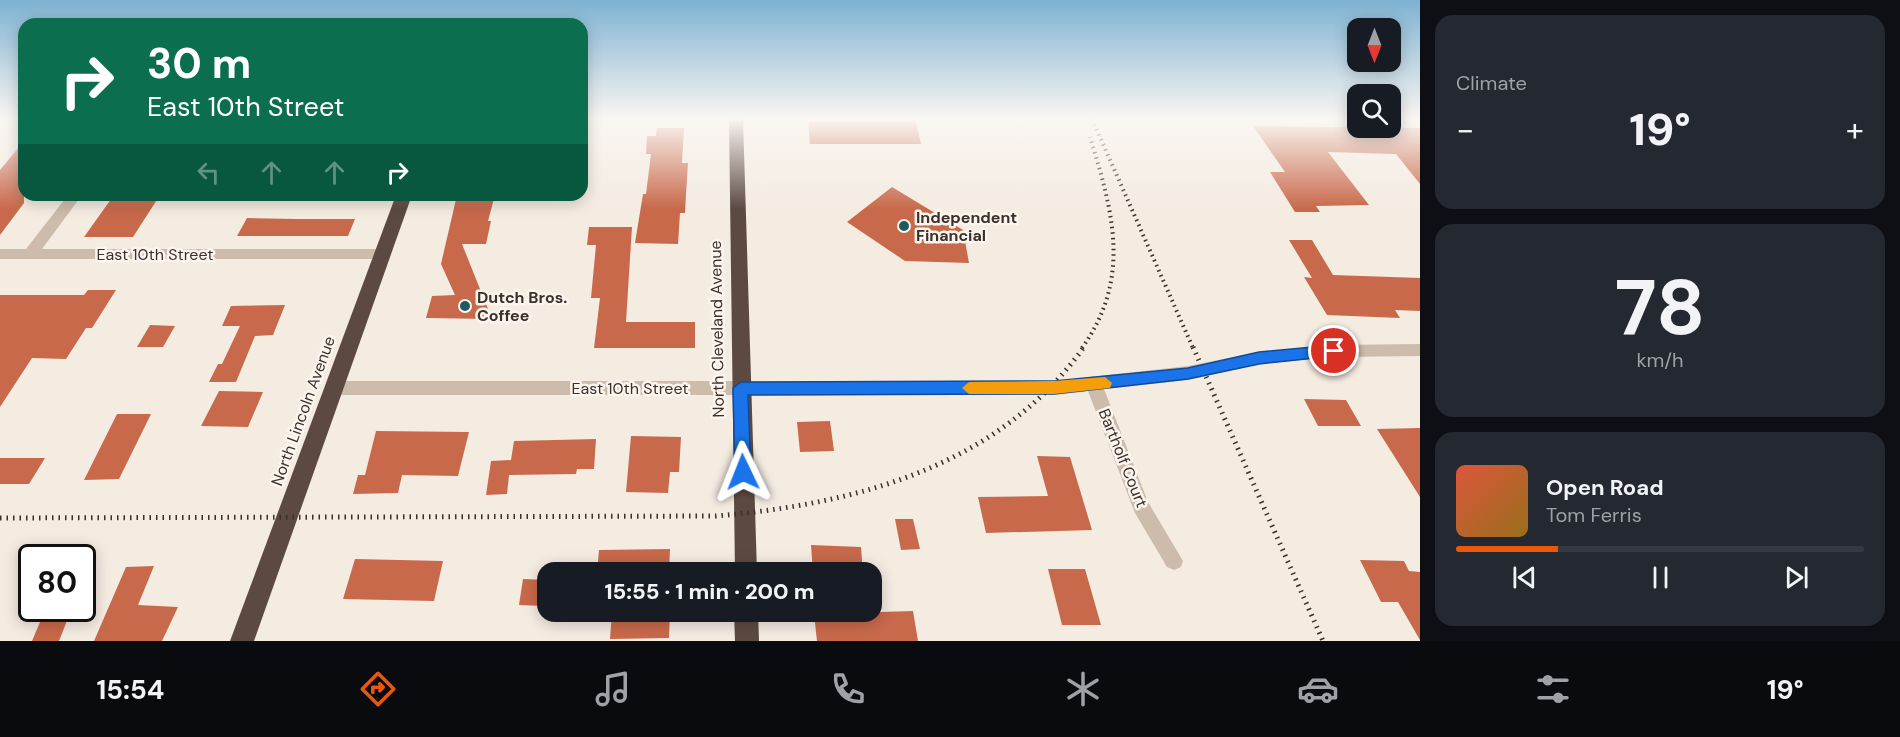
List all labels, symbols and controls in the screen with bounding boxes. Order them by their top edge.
north arrow [1347,18,1401,72]
map controls [1347,18,1401,138]
text: 30 m [147,36,251,91]
icon: right [48,42,126,120]
text: Climate [1456,70,1527,96]
button: search [1347,84,1401,138]
text: East 10th Street [147,89,344,124]
text: 19° [1629,100,1691,159]
text: − [1456,108,1474,151]
text: + [1846,108,1864,151]
icon: left [192,156,225,189]
icon: ahead [255,156,288,189]
icon: ahead [318,156,351,189]
icon: right [381,156,414,189]
place label: Independent Financial [916,207,1017,246]
marker: Independent Financial [897,219,911,233]
street label: North Cleveland Avenue [705,240,729,418]
street label: East 10th Street [97,244,213,265]
text: 78 [1615,257,1705,358]
place label: Dutch Bros. Coffee [477,287,567,326]
marker: Dutch Bros. Coffee [458,299,472,313]
pin [1308,325,1359,376]
street label: North Lincoln Avenue [266,333,340,489]
icon: arrive [1317,334,1350,367]
text: km/h [1636,347,1684,373]
street label: East 10th Street [572,378,688,399]
street label: Bartholf Court [1094,405,1152,511]
position arrow [711,440,775,504]
text: Open Road [1546,473,1664,502]
text: Tom Ferris [1546,502,1642,528]
speed limit sign: 80 [18,544,96,622]
icon: previous [1508,561,1541,594]
icon: pause [1644,561,1677,594]
icon: next [1780,561,1813,594]
text: 15:55 · 1 min · 200 m [604,577,815,606]
icon: directions [357,668,399,710]
icon: music [592,668,634,710]
icon: phone [827,668,869,710]
icon: climate [1062,668,1104,710]
icon: car [1297,668,1339,710]
icon: filters [1532,668,1574,710]
text: 15:54 [96,672,164,707]
text: 19° [1767,672,1804,707]

